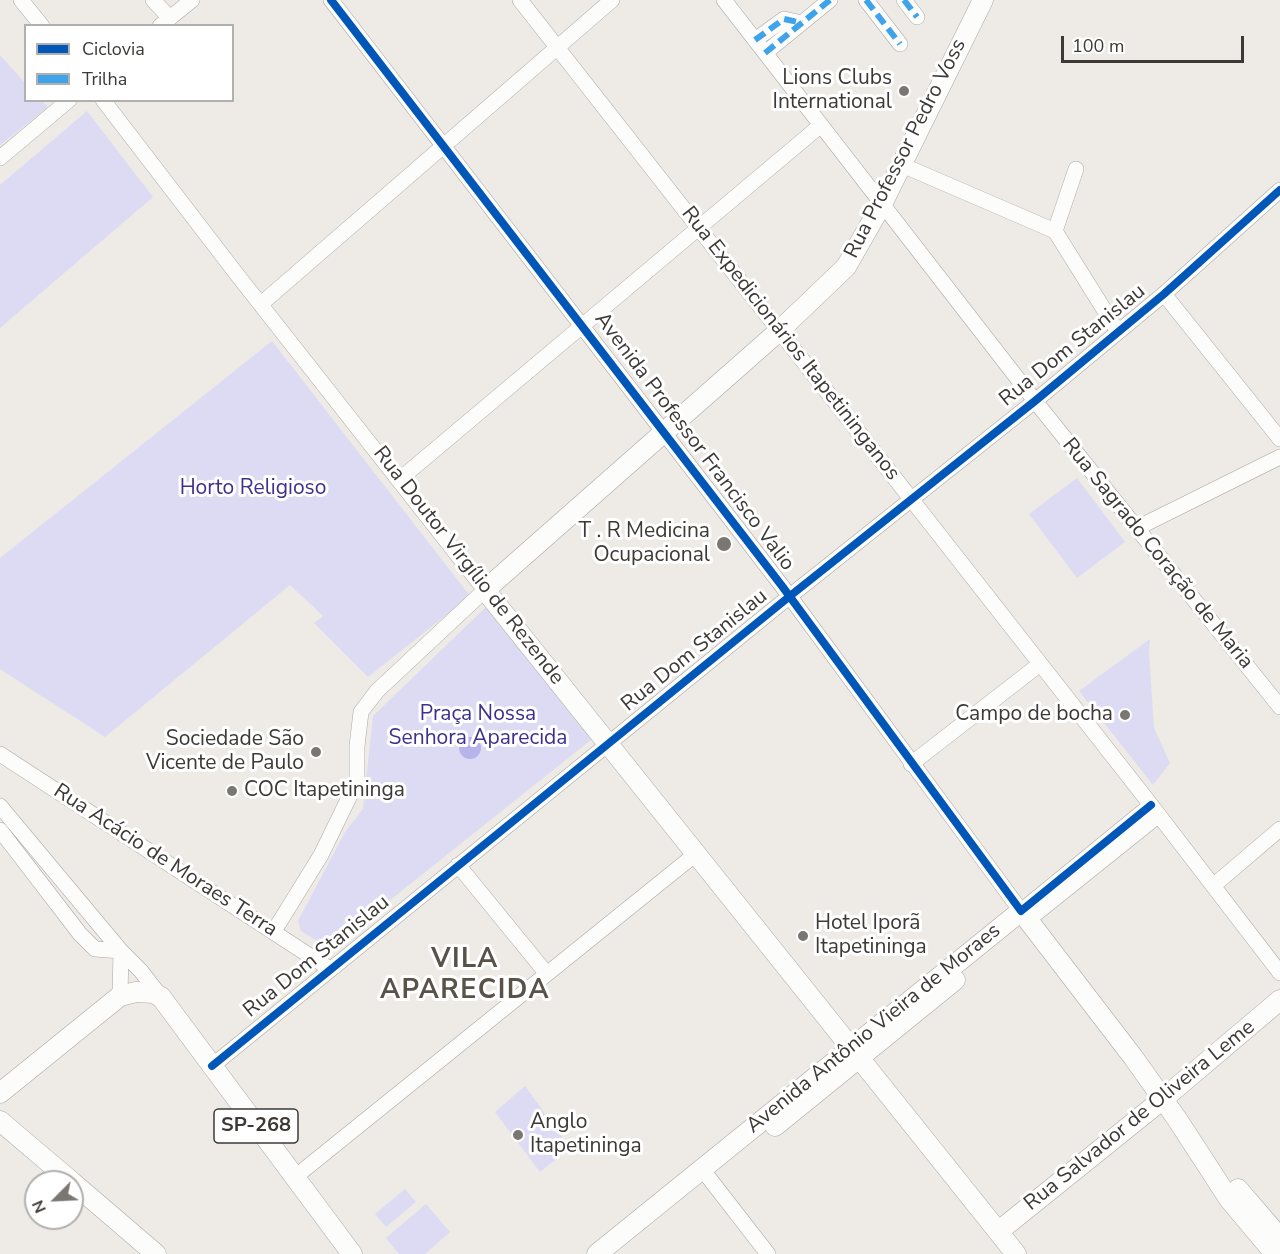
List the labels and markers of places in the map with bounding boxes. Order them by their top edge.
place label: Lions Clubs International [773,66,892,116]
marker: Lions Clubs International [897,84,911,98]
place label: T . R Medicina Ocupacional [578,519,710,569]
marker: T . R Medicina Ocupacional [715,535,733,553]
place label: Campo de bocha [955,702,1113,728]
marker: Campo de bocha [1118,708,1132,722]
place label: Sociedade São Vicente de Paulo [146,727,304,777]
marker: Sociedade São Vicente de Paulo [309,745,323,759]
place label: COC Itapetininga [244,778,405,804]
marker: COC Itapetininga [225,784,239,798]
place label: Hotel Iporã Itapetininga [815,911,927,961]
marker: Hotel Iporã Itapetininga [796,929,810,943]
place label: Anglo Itapetininga [530,1110,642,1160]
marker: Anglo Itapetininga [511,1128,525,1142]

